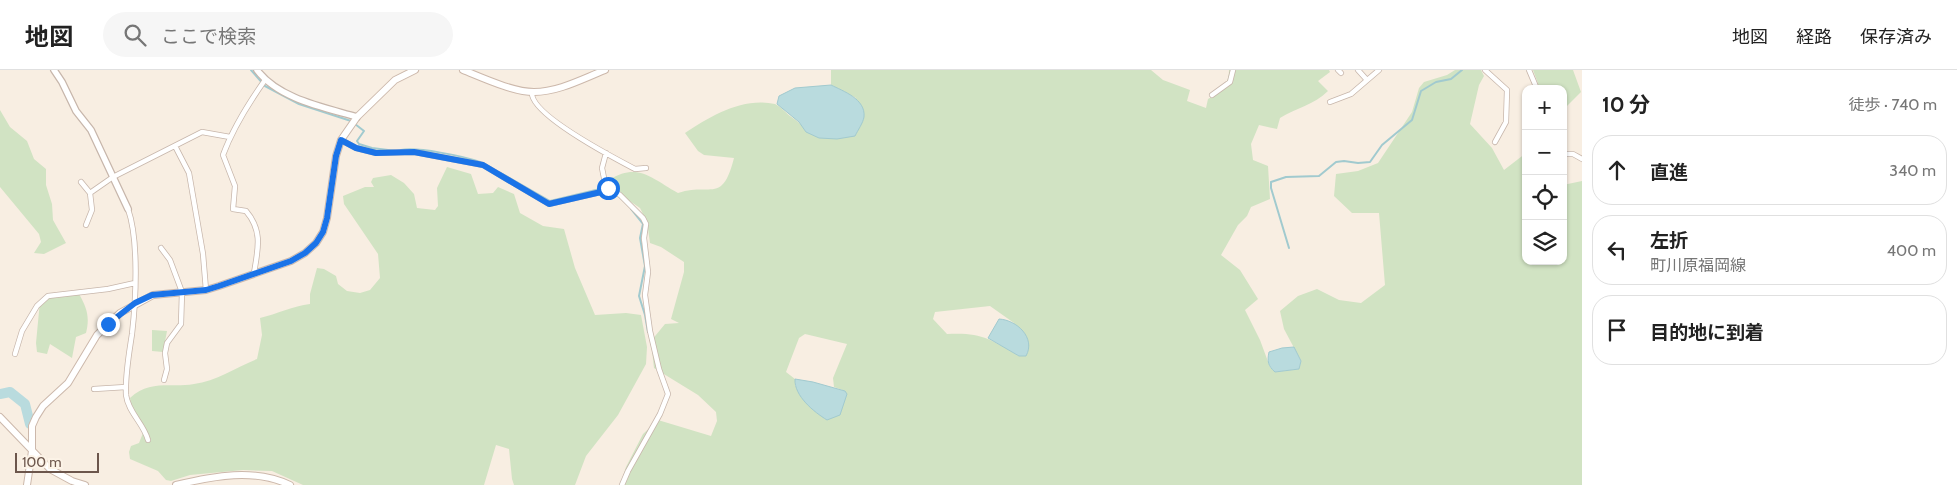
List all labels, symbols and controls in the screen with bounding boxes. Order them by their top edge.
search box [103,12,453,57]
icon: search [121,21,149,49]
text: 地図 [25,22,73,51]
text: ここで検索 [161,25,256,48]
text: 地図 [1732,26,1768,48]
text: 経路 [1796,26,1832,48]
text: 保存済み [1860,26,1932,48]
map controls [1522,85,1567,265]
button: + [1522,85,1567,130]
text: 10 分 [1602,92,1650,117]
text: 徒歩 · 740 m [1848,95,1937,114]
button: − [1522,130,1567,175]
icon: ahead [1603,156,1631,184]
text: 直進 [1650,161,1688,184]
text: 340 m [1889,161,1936,180]
button: locate [1522,175,1567,220]
route start [597,177,620,200]
button: layers [1522,220,1567,265]
text: 左折 [1650,229,1688,252]
icon: left [1603,236,1631,264]
text: 400 m [1887,241,1936,260]
text: 町川原福岡線 [1650,256,1746,275]
route end [97,313,120,336]
icon: arrive [1603,316,1631,344]
text: 目的地に到着 [1650,321,1764,344]
scale bar [15,450,99,473]
text: 100 m [22,453,62,471]

